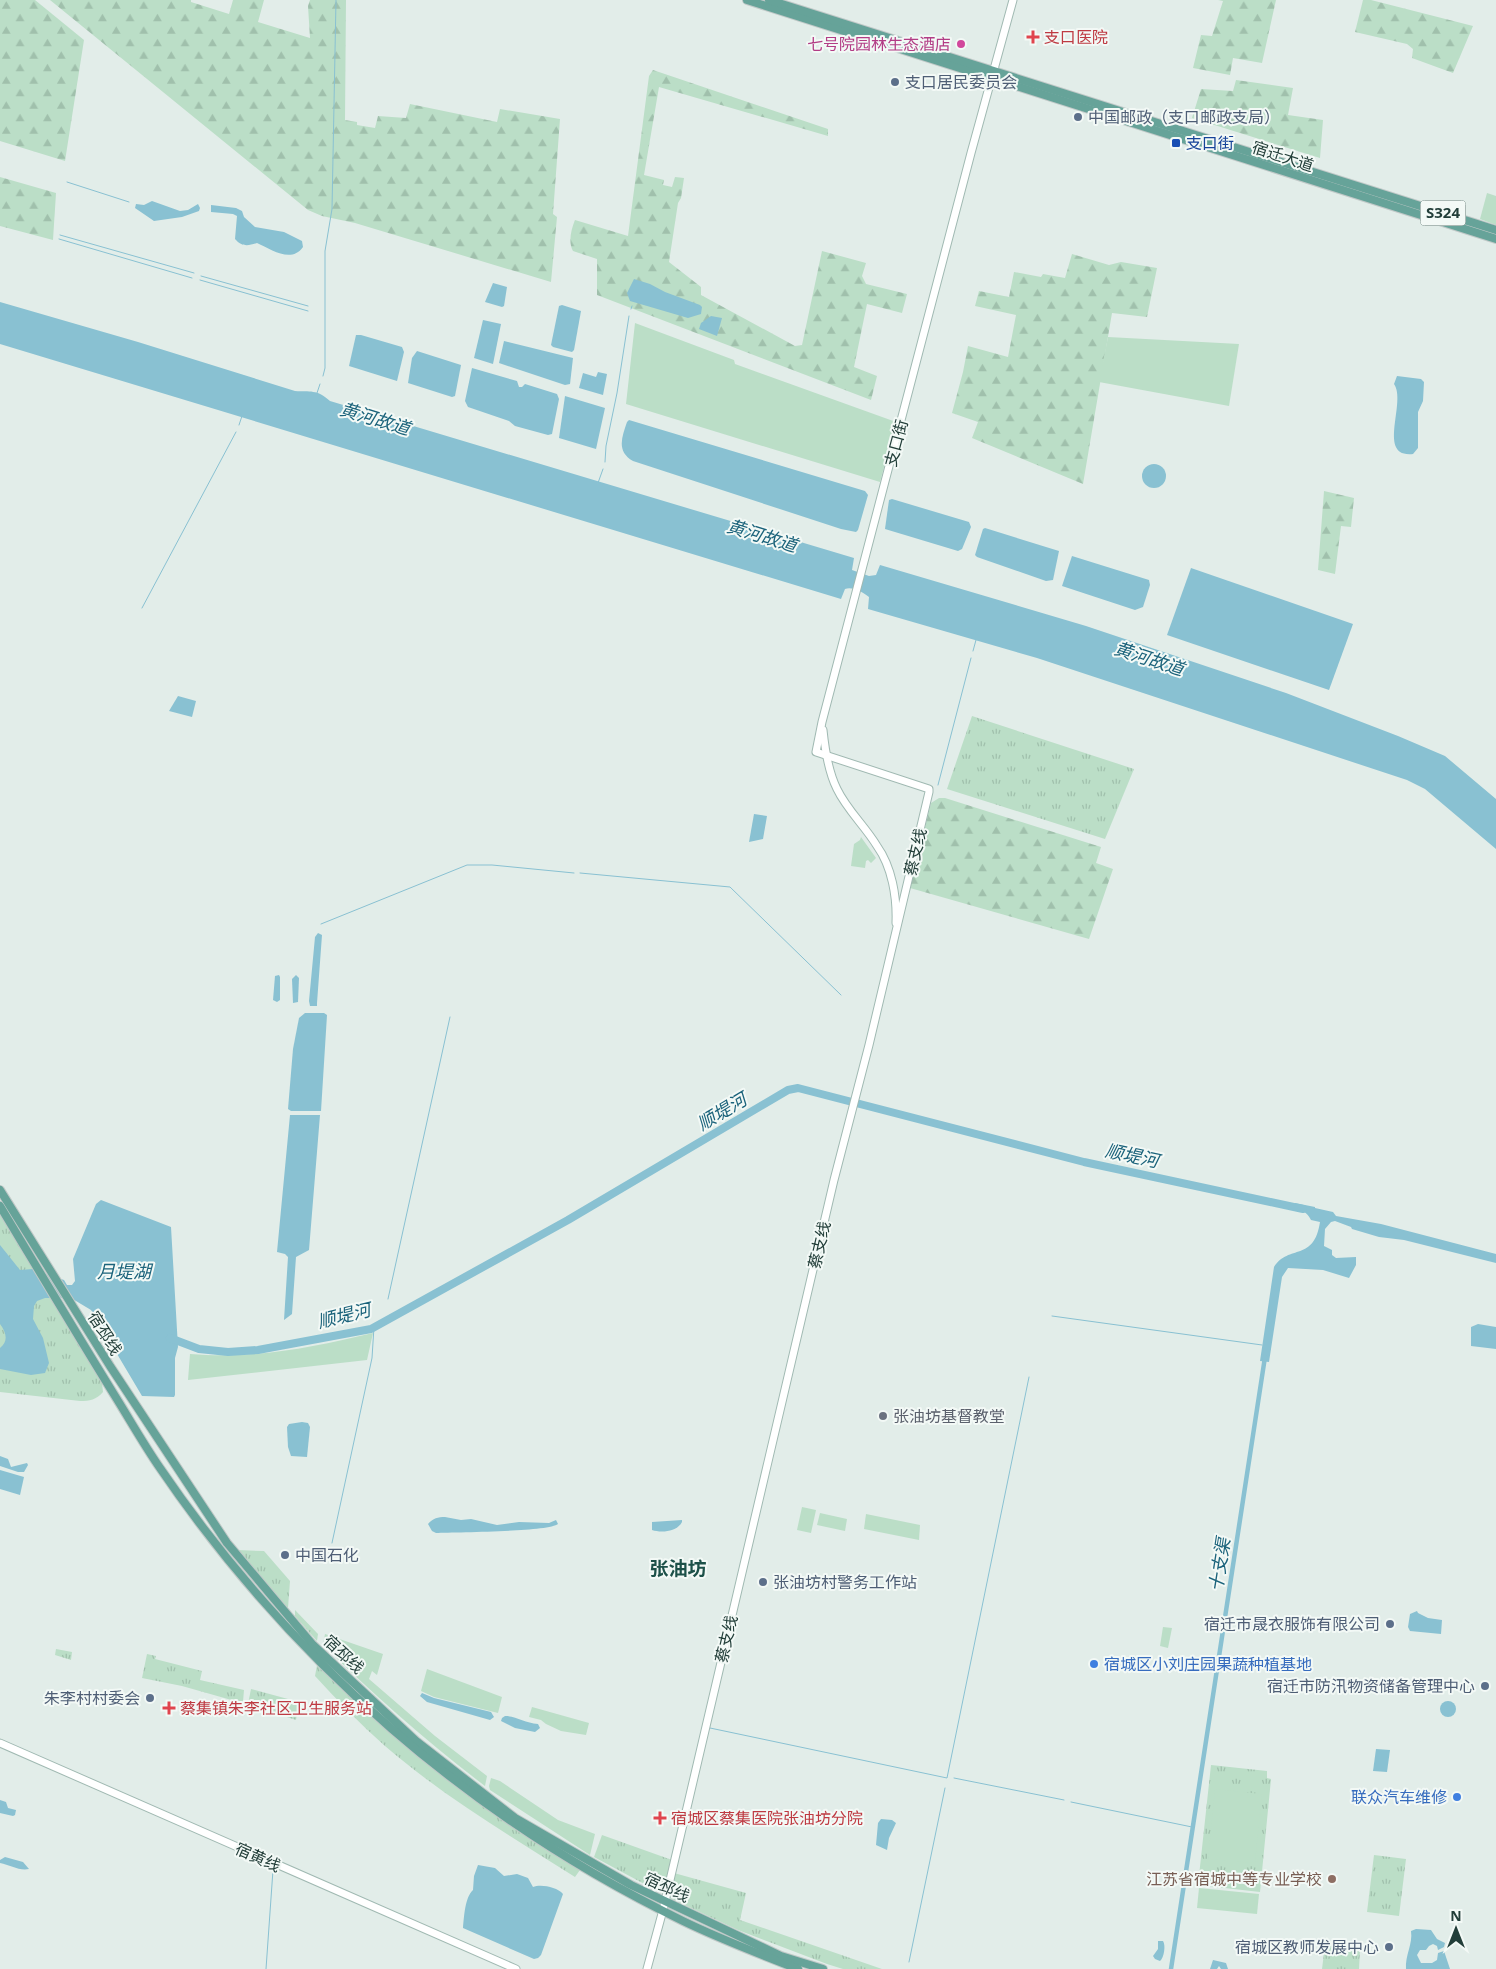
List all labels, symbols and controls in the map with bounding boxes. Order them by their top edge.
place label: 支口医院 [1044,26,1108,48]
marker: 支口医院 [1026,30,1040,44]
place label: 七号院园林生态酒店 [807,33,951,55]
marker: 七号院园林生态酒店 [955,38,967,50]
place label: 支口居民委员会 [905,71,1017,93]
marker: 支口居民委员会 [889,76,901,88]
place label: 中国邮政（支口邮政支局） [1088,106,1280,128]
marker: 中国邮政（支口邮政支局） [1072,111,1084,123]
place label: 支口街 [1186,132,1234,154]
street label: 宿迁大道 [1249,136,1317,176]
marker: 支口街 [1170,137,1182,149]
road number: S324 [1420,200,1466,226]
water label: 黄河故道 [337,396,416,441]
street label: 支口街 [879,417,913,469]
water label: 黄河故道 [724,513,803,558]
water label: 黄河故道 [1111,636,1190,682]
street label: 蔡支线 [899,826,931,878]
water label: 顺堤河 [692,1085,753,1135]
water label: 顺堤河 [1103,1138,1164,1173]
street label: 蔡支线 [803,1219,835,1271]
water label: 月堤湖 [97,1259,154,1283]
water label: 顺堤河 [315,1296,376,1333]
street label: 宿邳线 [83,1307,127,1359]
place label: 张油坊基督教堂 [893,1405,1005,1427]
marker: 张油坊基督教堂 [877,1410,889,1422]
water label: 十支渠 [1203,1533,1236,1593]
place label: 中国石化 [295,1544,359,1566]
marker: 中国石化 [279,1549,291,1561]
district label: 张油坊 [649,1555,707,1581]
place label: 张油坊村警务工作站 [773,1571,917,1593]
marker: 张油坊村警务工作站 [757,1576,769,1588]
street label: 蔡支线 [710,1613,742,1665]
place label: 宿迁市晟衣服饰有限公司 [1204,1613,1380,1635]
marker: 宿迁市晟衣服饰有限公司 [1384,1618,1396,1630]
street label: 宿邳线 [319,1630,369,1678]
place label: 宿城区小刘庄园果蔬种植基地 [1104,1653,1312,1675]
marker: 宿城区小刘庄园果蔬种植基地 [1088,1658,1100,1670]
place label: 宿迁市防汛物资储备管理中心 [1267,1675,1475,1697]
marker: 宿迁市防汛物资储备管理中心 [1479,1680,1491,1692]
place label: 朱李村村委会 [44,1687,140,1709]
marker: 朱李村村委会 [144,1692,156,1704]
place label: 蔡集镇朱李社区卫生服务站 [180,1697,372,1719]
marker: 蔡集镇朱李社区卫生服务站 [162,1701,176,1715]
place label: 联众汽车维修 [1351,1786,1447,1808]
marker: 联众汽车维修 [1451,1791,1463,1803]
place label: 宿城区蔡集医院张油坊分院 [671,1807,863,1829]
marker: 宿城区蔡集医院张油坊分院 [653,1811,667,1825]
street label: 宿黄线 [232,1837,284,1877]
street label: 宿邳线 [641,1867,693,1907]
place label: 江苏省宿城中等专业学校 [1146,1868,1322,1890]
marker: 江苏省宿城中等专业学校 [1326,1873,1338,1885]
north arrow [1431,1904,1481,1954]
text: N [1450,1906,1462,1925]
place label: 宿城区教师发展中心 [1235,1936,1379,1958]
marker: 宿城区教师发展中心 [1383,1941,1395,1953]

